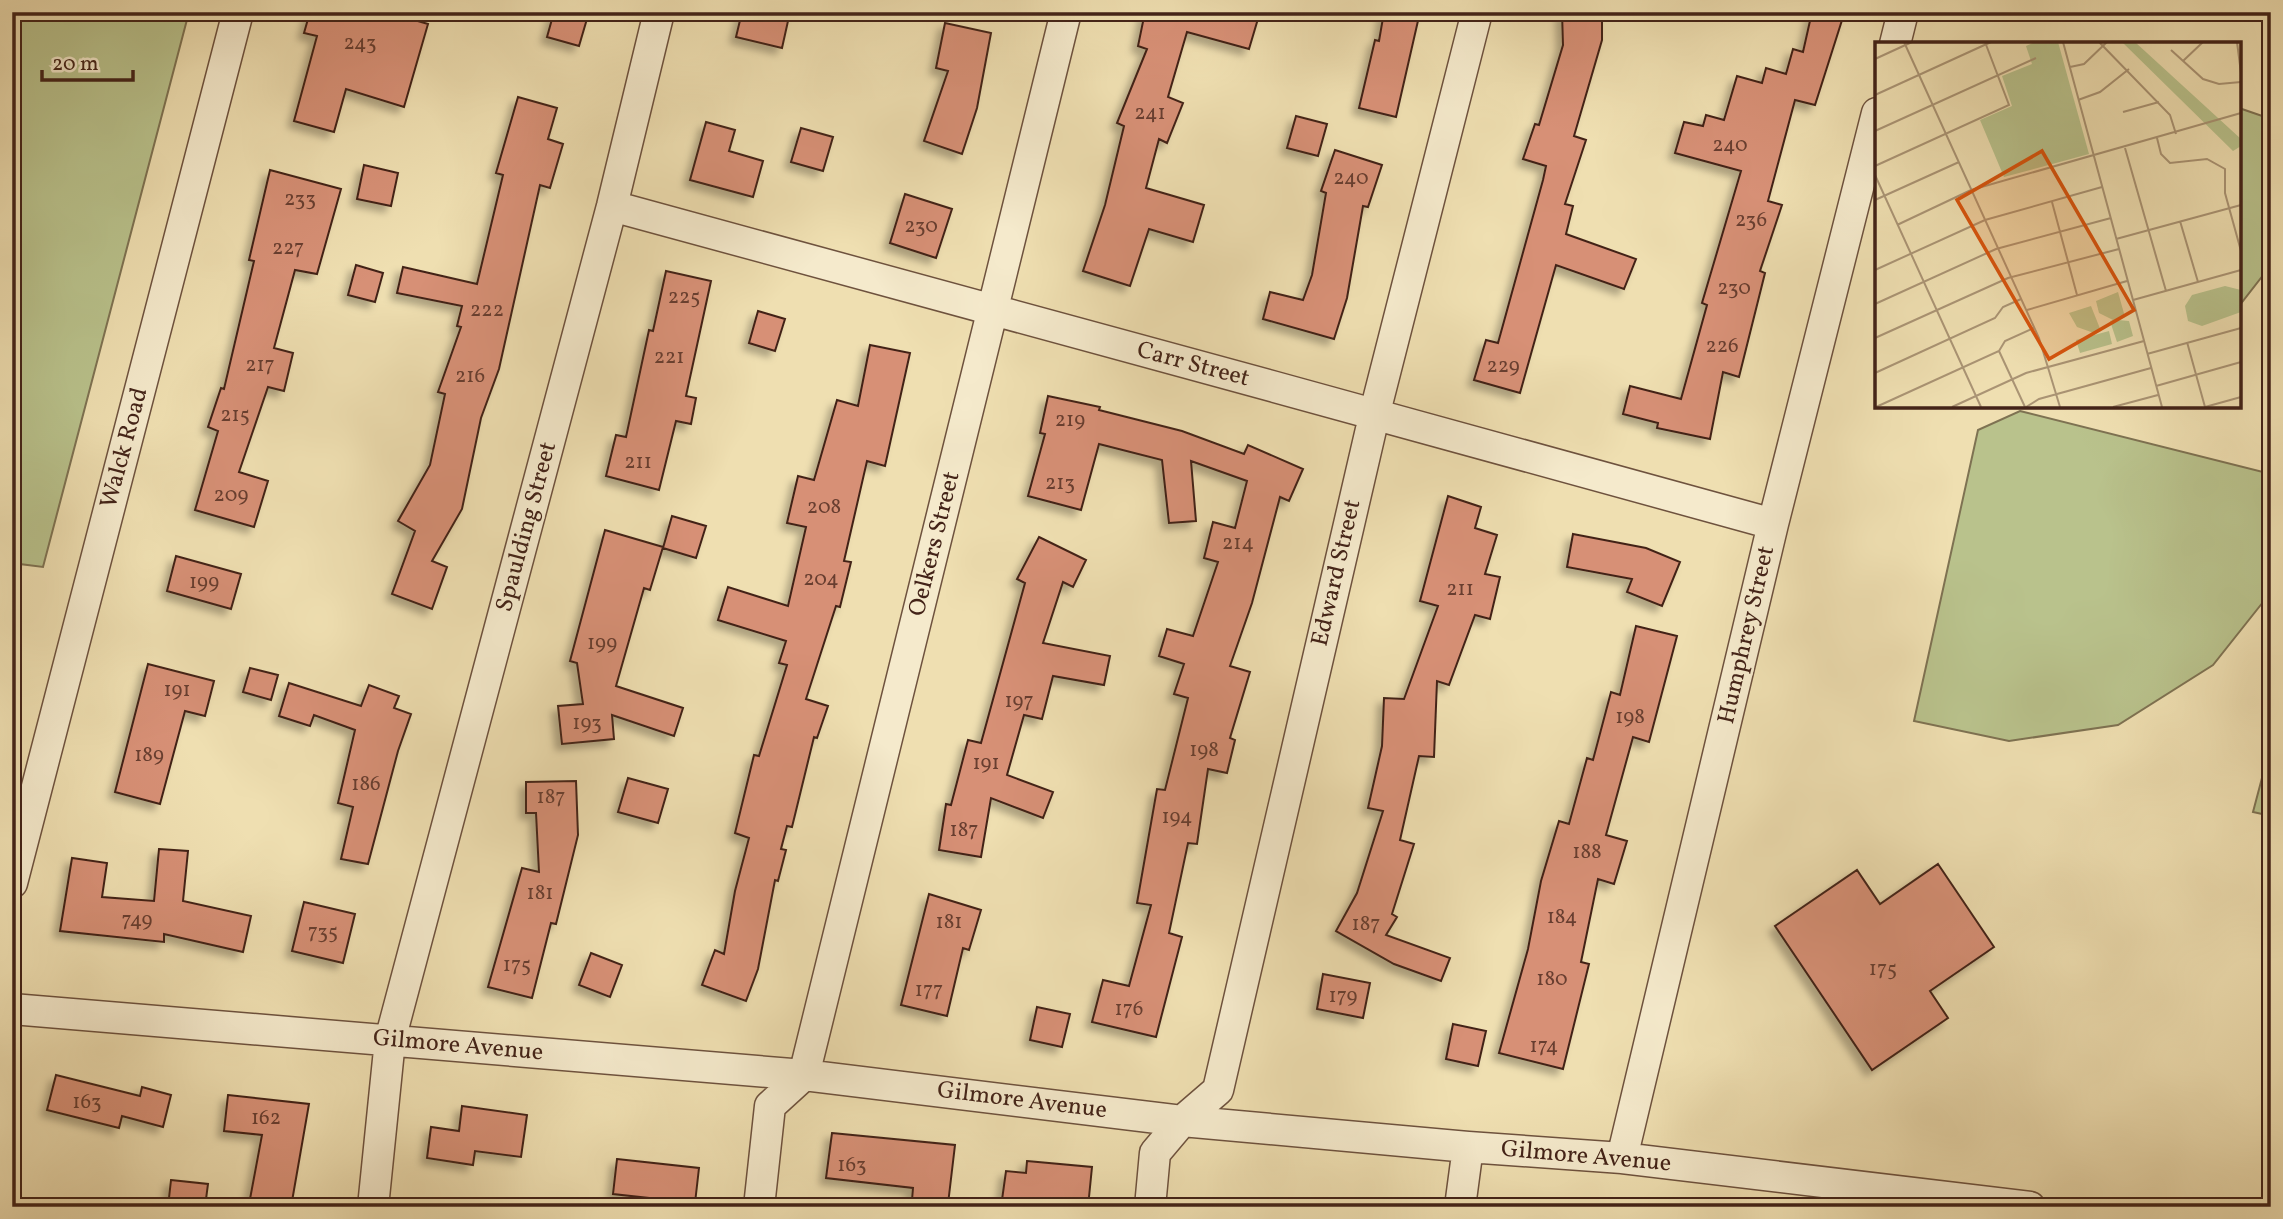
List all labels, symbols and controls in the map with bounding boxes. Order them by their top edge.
house number: 243 [343,29,377,58]
scale bar [42,38,133,82]
inset map [1875,42,2241,408]
text: 20 m [52,50,98,79]
house number: 241 [1134,99,1166,128]
house number: 240 [1712,131,1748,160]
house number: 240 [1333,164,1369,193]
house number: 233 [284,185,316,214]
house number: 236 [1735,206,1767,235]
house number: 230 [904,212,938,241]
house number: 227 [272,234,304,263]
house number: 230 [1717,274,1751,303]
house number: 225 [668,283,700,312]
house number: 222 [470,296,504,325]
house number: 226 [1705,332,1739,361]
street label: Carr Street [1133,334,1253,396]
house number: 221 [654,343,684,372]
house number: 217 [245,351,275,380]
house number: 229 [1486,352,1520,381]
house number: 216 [455,362,485,391]
street label: Walck Road [93,384,157,512]
house number: 215 [220,401,250,430]
house number: 219 [1055,406,1085,435]
street label: Spaulding Street [488,438,566,616]
house number: 211 [624,448,652,477]
street label: Oelkers Street [901,468,969,620]
house number: 213 [1045,469,1075,498]
house number: 209 [214,481,248,510]
house number: 208 [807,493,841,522]
street label: Edward Street [1304,496,1370,650]
house number: 214 [1222,529,1254,558]
street label: Humphrey Street [1710,543,1784,727]
house number: 204 [803,565,839,594]
house number: 199 [189,568,219,597]
house number: 211 [1446,575,1474,604]
house number: 199 [587,629,617,658]
house number: 191 [163,676,191,705]
house number: 197 [1004,687,1034,716]
house number: 198 [1615,703,1645,732]
house number: 193 [572,709,602,738]
house number: 198 [1189,736,1219,765]
house number: 189 [134,741,164,770]
house number: 191 [972,749,1000,778]
house number: 186 [351,770,381,799]
house number: 187 [536,783,566,812]
house number: 194 [1161,803,1193,832]
house number: 187 [949,816,979,845]
house number: 188 [1572,838,1602,867]
house number: 181 [527,879,553,908]
house number: 184 [1547,903,1577,932]
house number: 749 [122,906,153,935]
house number: 181 [936,908,962,937]
house number: 187 [1351,910,1381,939]
house number: 735 [308,918,338,947]
house number: 175 [503,951,531,980]
house number: 175 [1869,955,1897,984]
house number: 180 [1536,965,1568,994]
house number: 177 [915,976,943,1005]
house number: 179 [1328,982,1358,1011]
house number: 176 [1115,995,1143,1024]
street label: Gilmore Avenue [371,1022,545,1070]
house number: 174 [1530,1032,1558,1061]
street label: Gilmore Avenue [935,1074,1109,1128]
house number: 163 [72,1088,102,1117]
house number: 162 [251,1104,281,1133]
street label: Gilmore Avenue [1499,1133,1673,1181]
house number: 163 [837,1151,867,1180]

